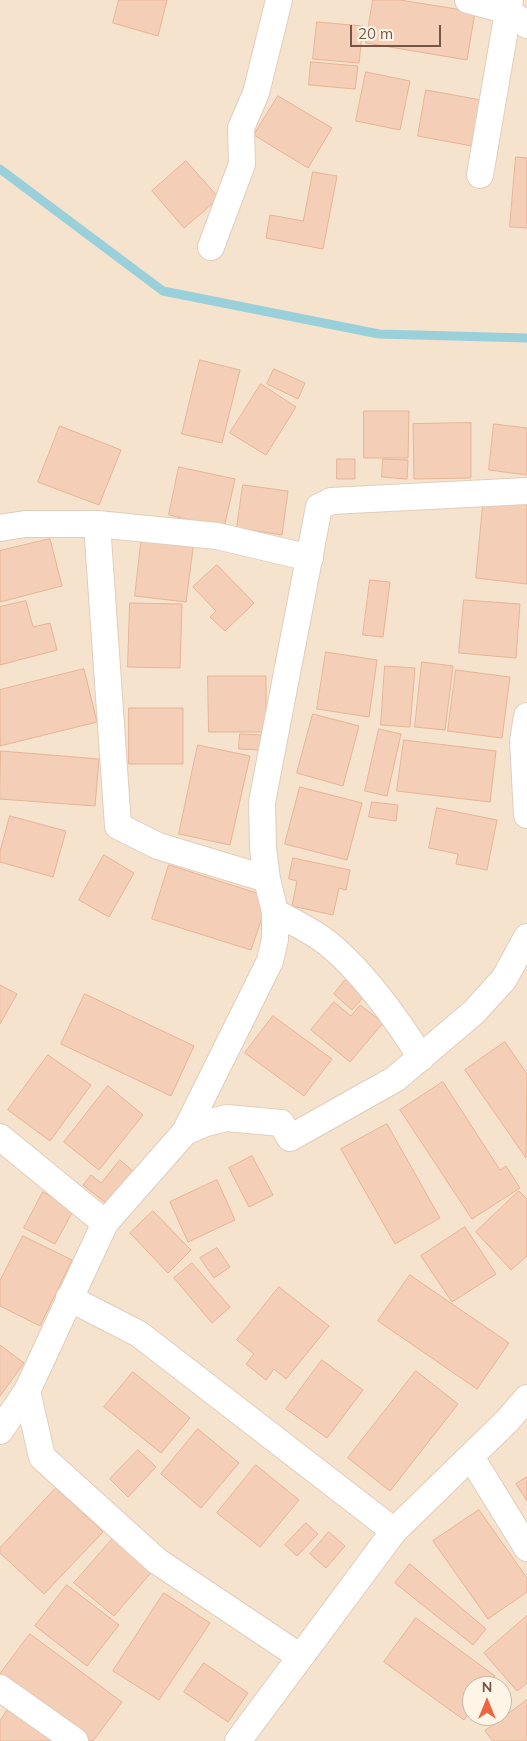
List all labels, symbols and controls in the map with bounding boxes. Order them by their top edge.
scale bar [352,15,443,47]
text: 20 m [358,24,393,43]
north arrow [462,1676,512,1726]
text: N [482,1678,492,1696]

